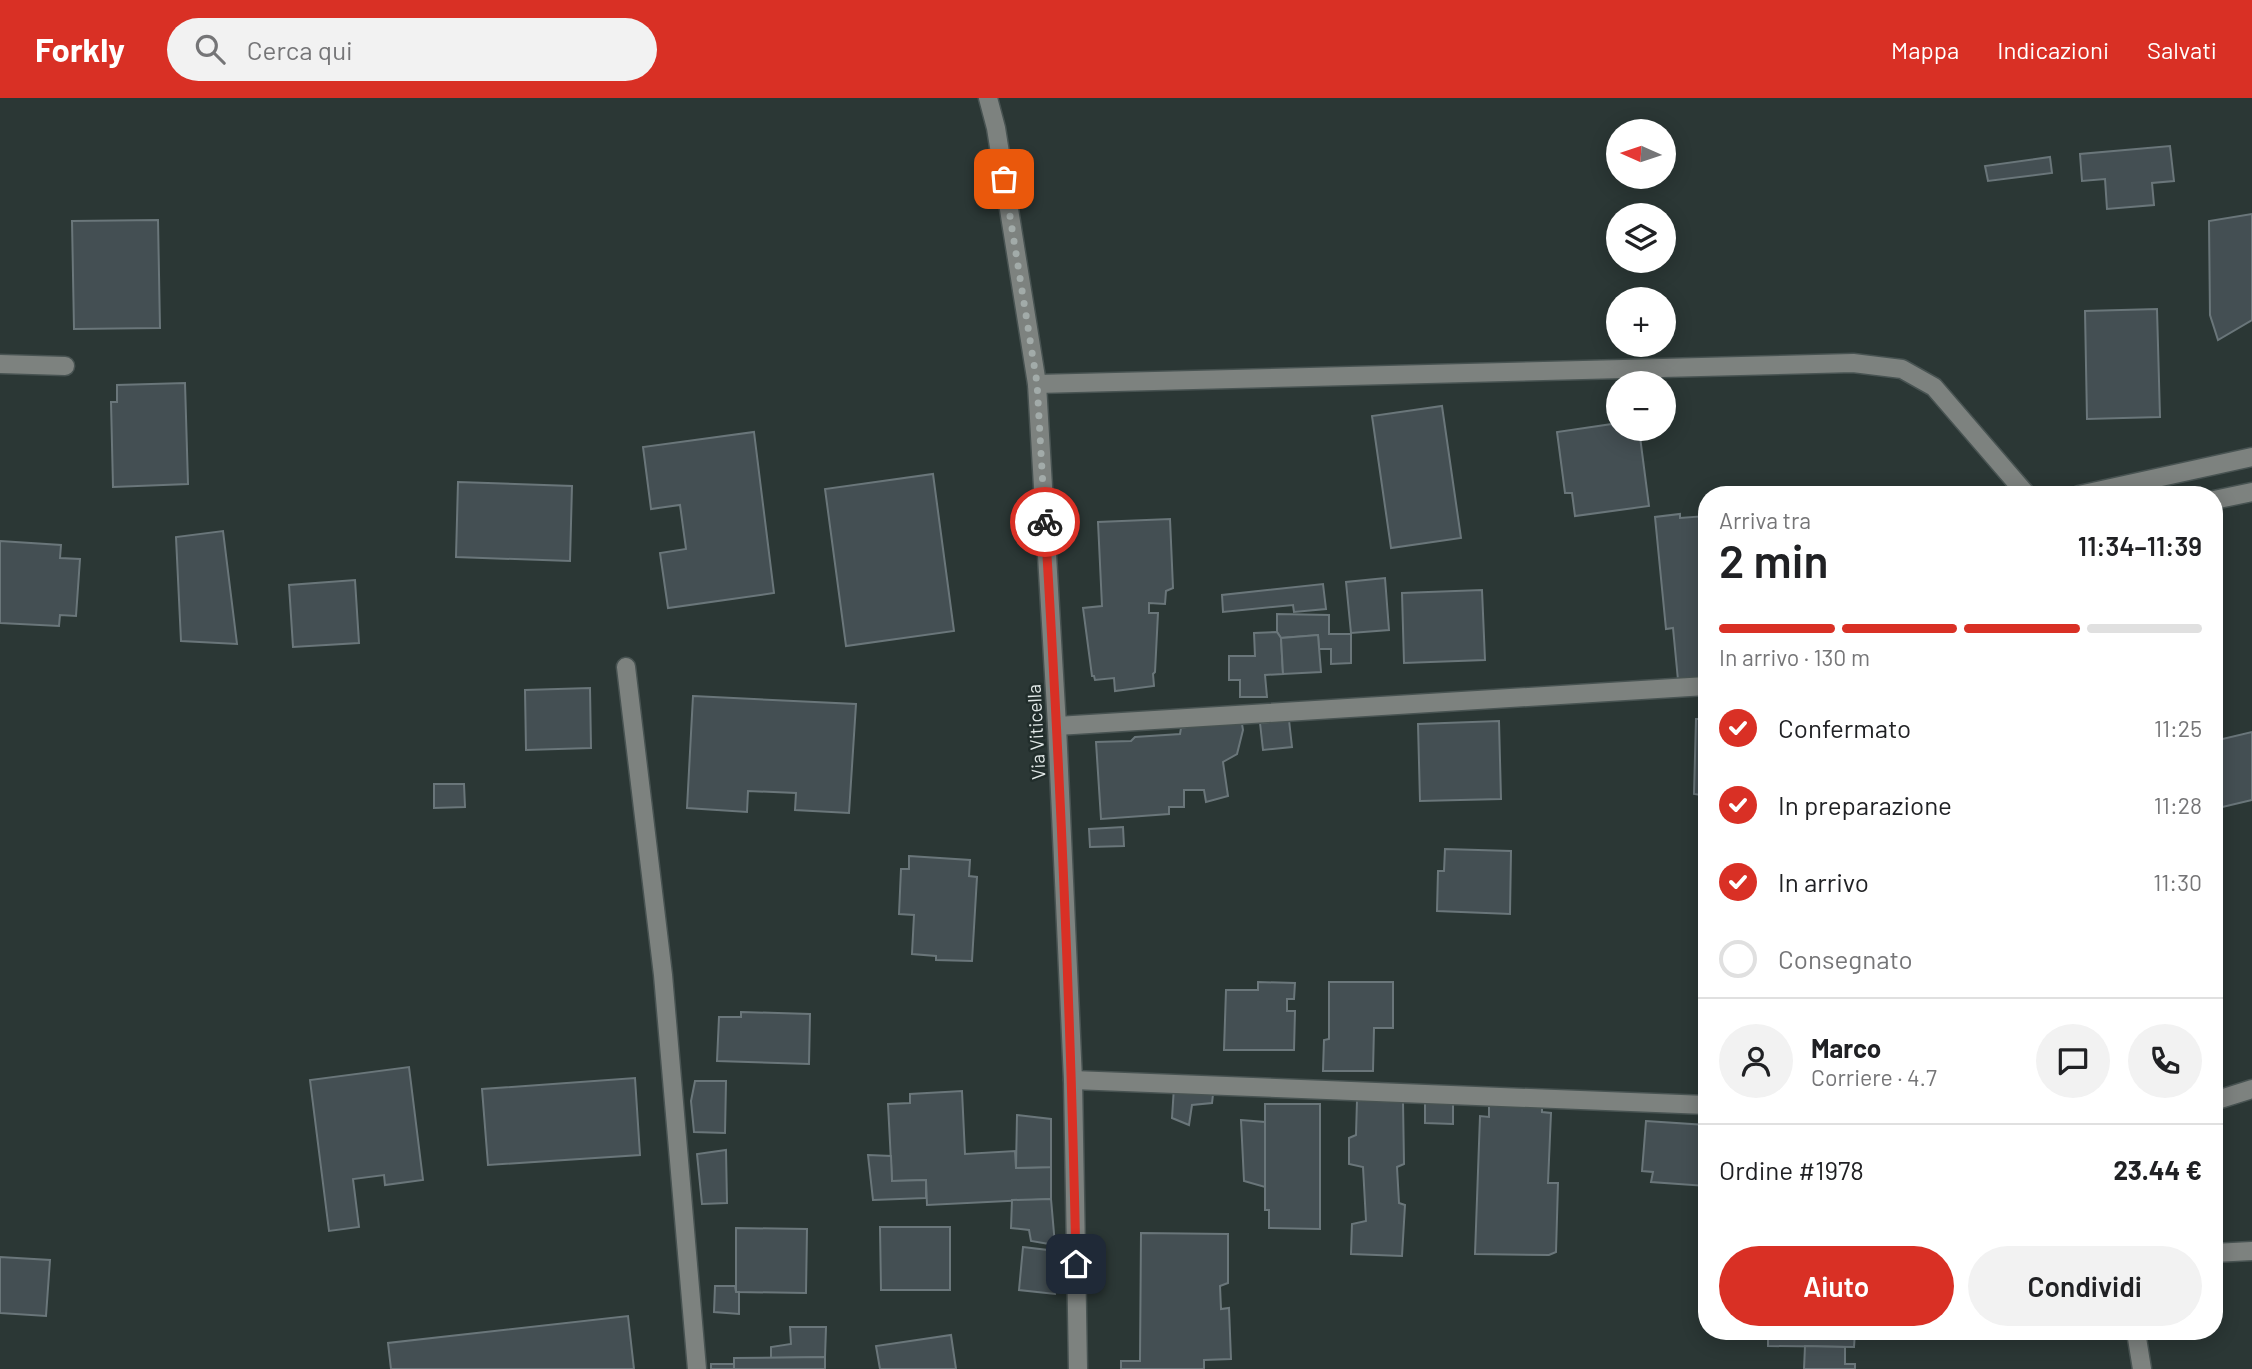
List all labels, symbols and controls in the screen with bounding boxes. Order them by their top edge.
search box [167,18,657,81]
text: Forkly [35,29,125,69]
icon: search [191,30,229,68]
text: Cerca qui [247,34,353,65]
text: Mappa [1891,35,1959,64]
text: Indicazioni [1997,35,2109,64]
text: Salvati [2147,35,2217,64]
north arrow [1606,119,1676,189]
map controls [1606,119,1676,441]
pin [974,149,1034,209]
icon: bag [985,160,1023,198]
button: layers [1606,203,1676,273]
button: + [1606,287,1676,357]
button: − [1606,371,1676,441]
courier [1010,487,1080,557]
icon: bike [1026,503,1064,541]
text: Arriva tra [1719,506,1811,534]
text: 11:34–11:39 [2078,530,2202,561]
text: 2 min [1719,532,1828,587]
text: In arrivo · 130 m [1719,643,1870,671]
street label: Via Viticella [1022,684,1049,780]
icon: check [1719,709,1757,747]
text: Confermato [1778,712,1911,743]
text: 11:25 [2154,714,2202,742]
icon: check [1719,786,1757,824]
text: In preparazione [1778,789,1952,820]
text: 11:28 [2154,791,2202,819]
icon: check [1719,863,1757,901]
text: In arrivo [1778,866,1869,897]
text: 11:30 [2153,868,2202,896]
text: Consegnato [1778,943,1913,974]
button: person [1719,1024,1793,1098]
button: chat [2036,1024,2110,1098]
button: phone [2128,1024,2202,1098]
text: Marco [1811,1032,1881,1063]
text: Corriere · 4.7 [1811,1063,1937,1091]
text: Ordine #1978 [1719,1154,1864,1185]
text: 23.44 € [2114,1154,2202,1185]
pin [1046,1234,1106,1294]
icon: home [1057,1245,1095,1283]
button: Aiuto [1719,1246,1954,1326]
button: Condividi [1968,1246,2202,1326]

